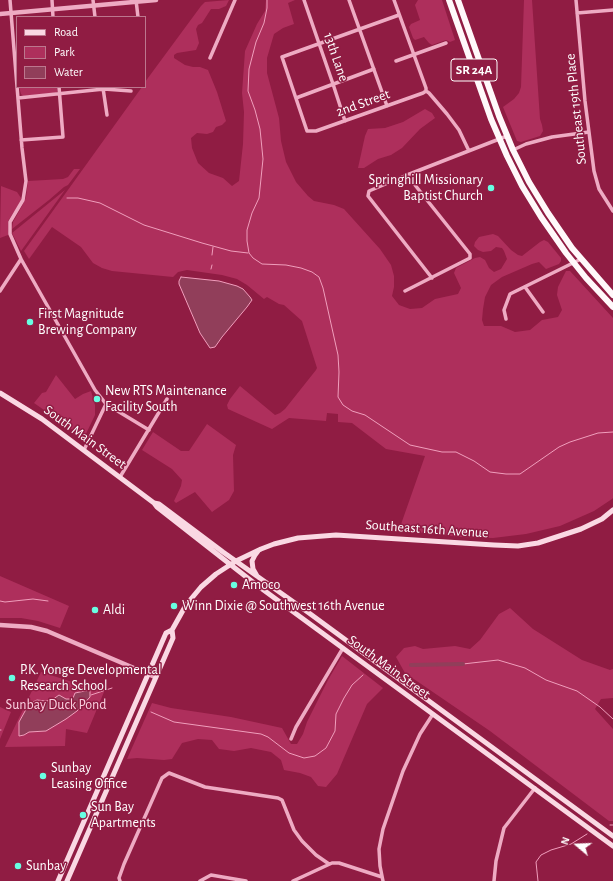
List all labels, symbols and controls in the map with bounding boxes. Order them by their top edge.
legend [16,16,146,88]
text: Road [54,26,78,38]
street label: 13th Lane [320,30,352,84]
text: Park [54,46,75,58]
street label: Southeast 19th Place [562,53,590,165]
road number: SR 24A [451,59,497,81]
text: Water [54,66,83,78]
street label: 2nd Street [334,86,392,120]
place label: Springhill Missionary Baptist Church [368,172,483,204]
marker: Springhill Missionary Baptist Church [486,183,496,193]
place label: First Magnitude Brewing Company [38,306,137,338]
marker: First Magnitude Brewing Company [25,317,35,327]
place label: New RTS Maintenance Facility South [105,383,227,416]
marker: New RTS Maintenance Facility South [92,394,102,404]
street label: South Main Street [41,402,129,472]
street label: Southeast 16th Avenue [365,516,489,542]
place label: Amoco [242,577,280,593]
marker: Amoco [229,580,239,590]
place label: Winn Dixie @ Southwest 16th Avenue [182,598,385,614]
marker: Winn Dixie @ Southwest 16th Avenue [169,601,179,611]
place label: Aldi [103,602,125,618]
marker: Aldi [90,605,100,615]
street label: South Main Street [345,632,433,702]
place label: P.K. Yonge Developmental Research School [20,662,161,694]
marker: P.K. Yonge Developmental Research School [7,673,17,683]
park label: Sunbay Duck Pond [6,697,106,713]
place label: Sunbay Leasing Office [51,760,127,792]
marker: Sunbay Leasing Office [38,771,48,781]
place label: Sun Bay Apartments [91,799,156,832]
marker: Sun Bay Apartments [78,810,88,820]
north arrow [557,825,597,865]
text: N [559,836,572,846]
place label: Sunbay [26,858,66,874]
marker: Sunbay [13,861,23,871]

